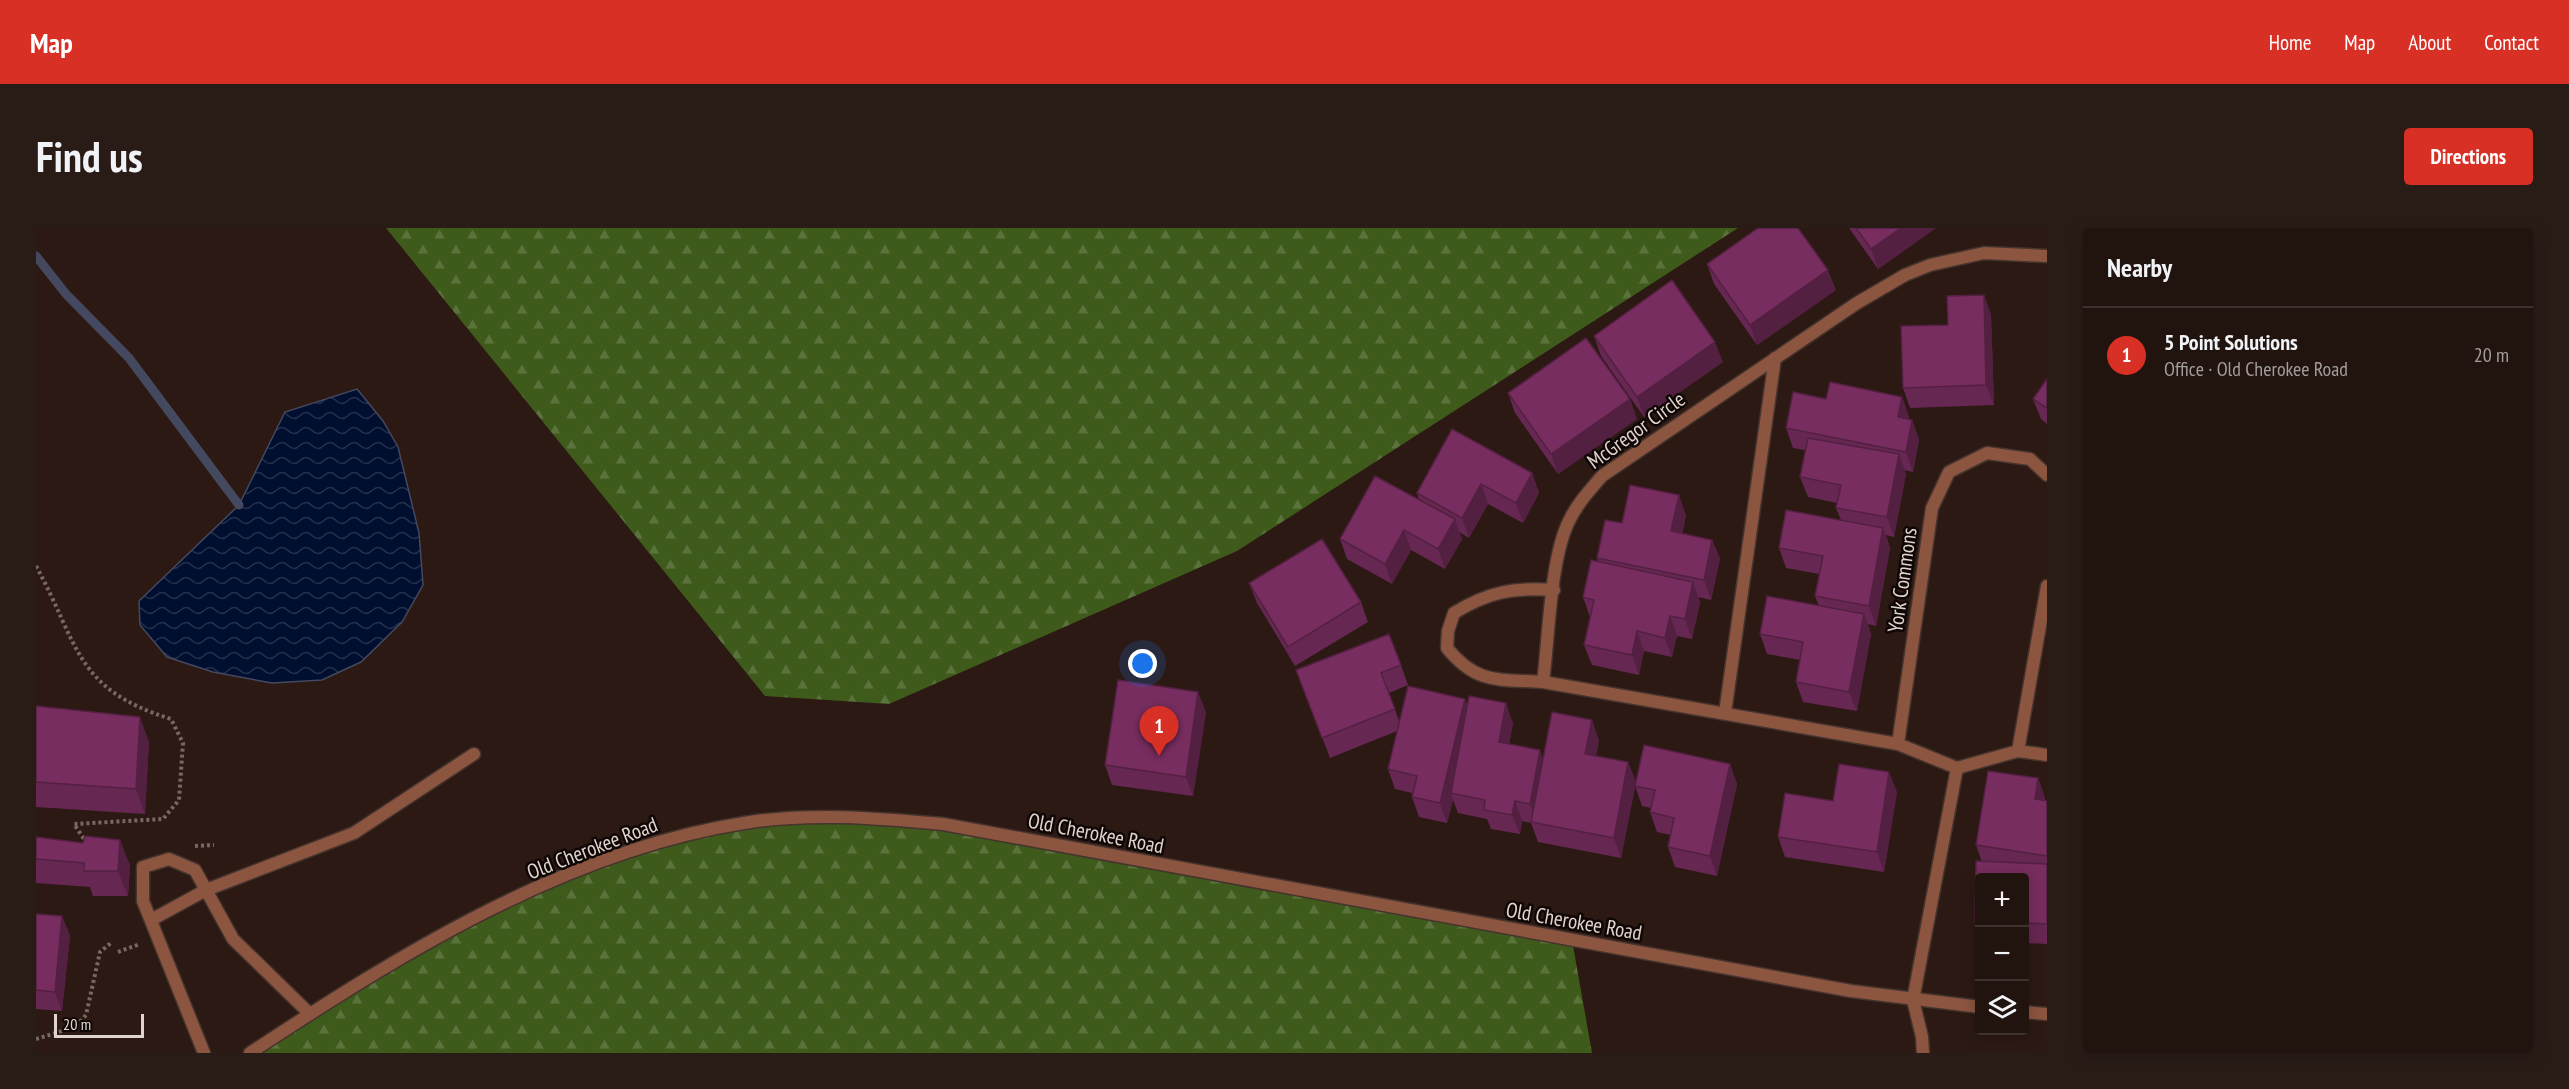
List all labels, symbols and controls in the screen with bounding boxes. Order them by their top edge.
text: Map [30,24,73,61]
text: Home [2269,29,2311,56]
text: Map [2344,29,2375,56]
text: About [2408,29,2451,56]
text: Contact [2484,29,2539,56]
button: Directions [2404,128,2533,185]
text: Find us [36,129,143,184]
text: Nearby [2107,251,2172,284]
text: 5 Point Solutions [2164,328,2298,356]
text: 1 [2122,342,2131,368]
text: 20 m [2474,342,2509,368]
text: Office · Old Cherokee Road [2164,356,2348,382]
street label: McGregor Circle [1582,385,1690,475]
street label: York Commons [1881,526,1923,634]
your location [1128,649,1157,678]
pin: 1 [1140,706,1178,756]
street label: Old Cherokee Road [1026,807,1166,859]
street label: Old Cherokee Road [523,811,661,885]
map controls [1975,873,2029,1035]
button: + [1975,873,2029,927]
street label: Old Cherokee Road [1504,896,1644,946]
button: − [1975,927,2029,981]
button: layers [1975,981,2029,1035]
scale bar [54,1011,144,1038]
text: 20 m [63,1014,91,1034]

